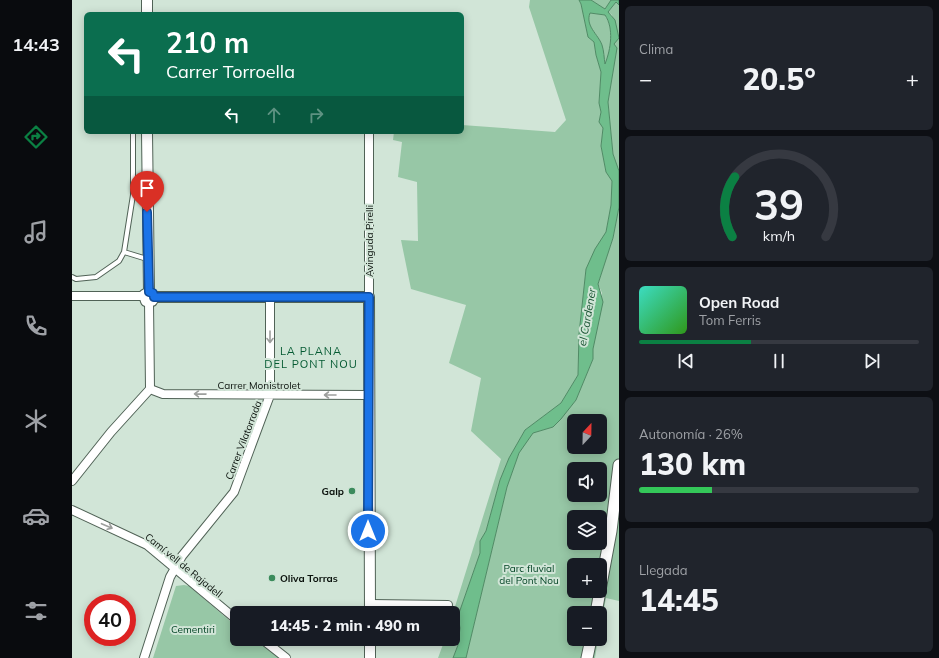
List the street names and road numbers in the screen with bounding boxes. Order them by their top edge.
street label: Avinguda Pirelli [363,205,376,277]
street label: Carrer Monistrolet [217,379,301,392]
street label: Carrer Vilatorrada [222,399,265,482]
street label: Camí vell de Rajadell [142,530,225,601]

